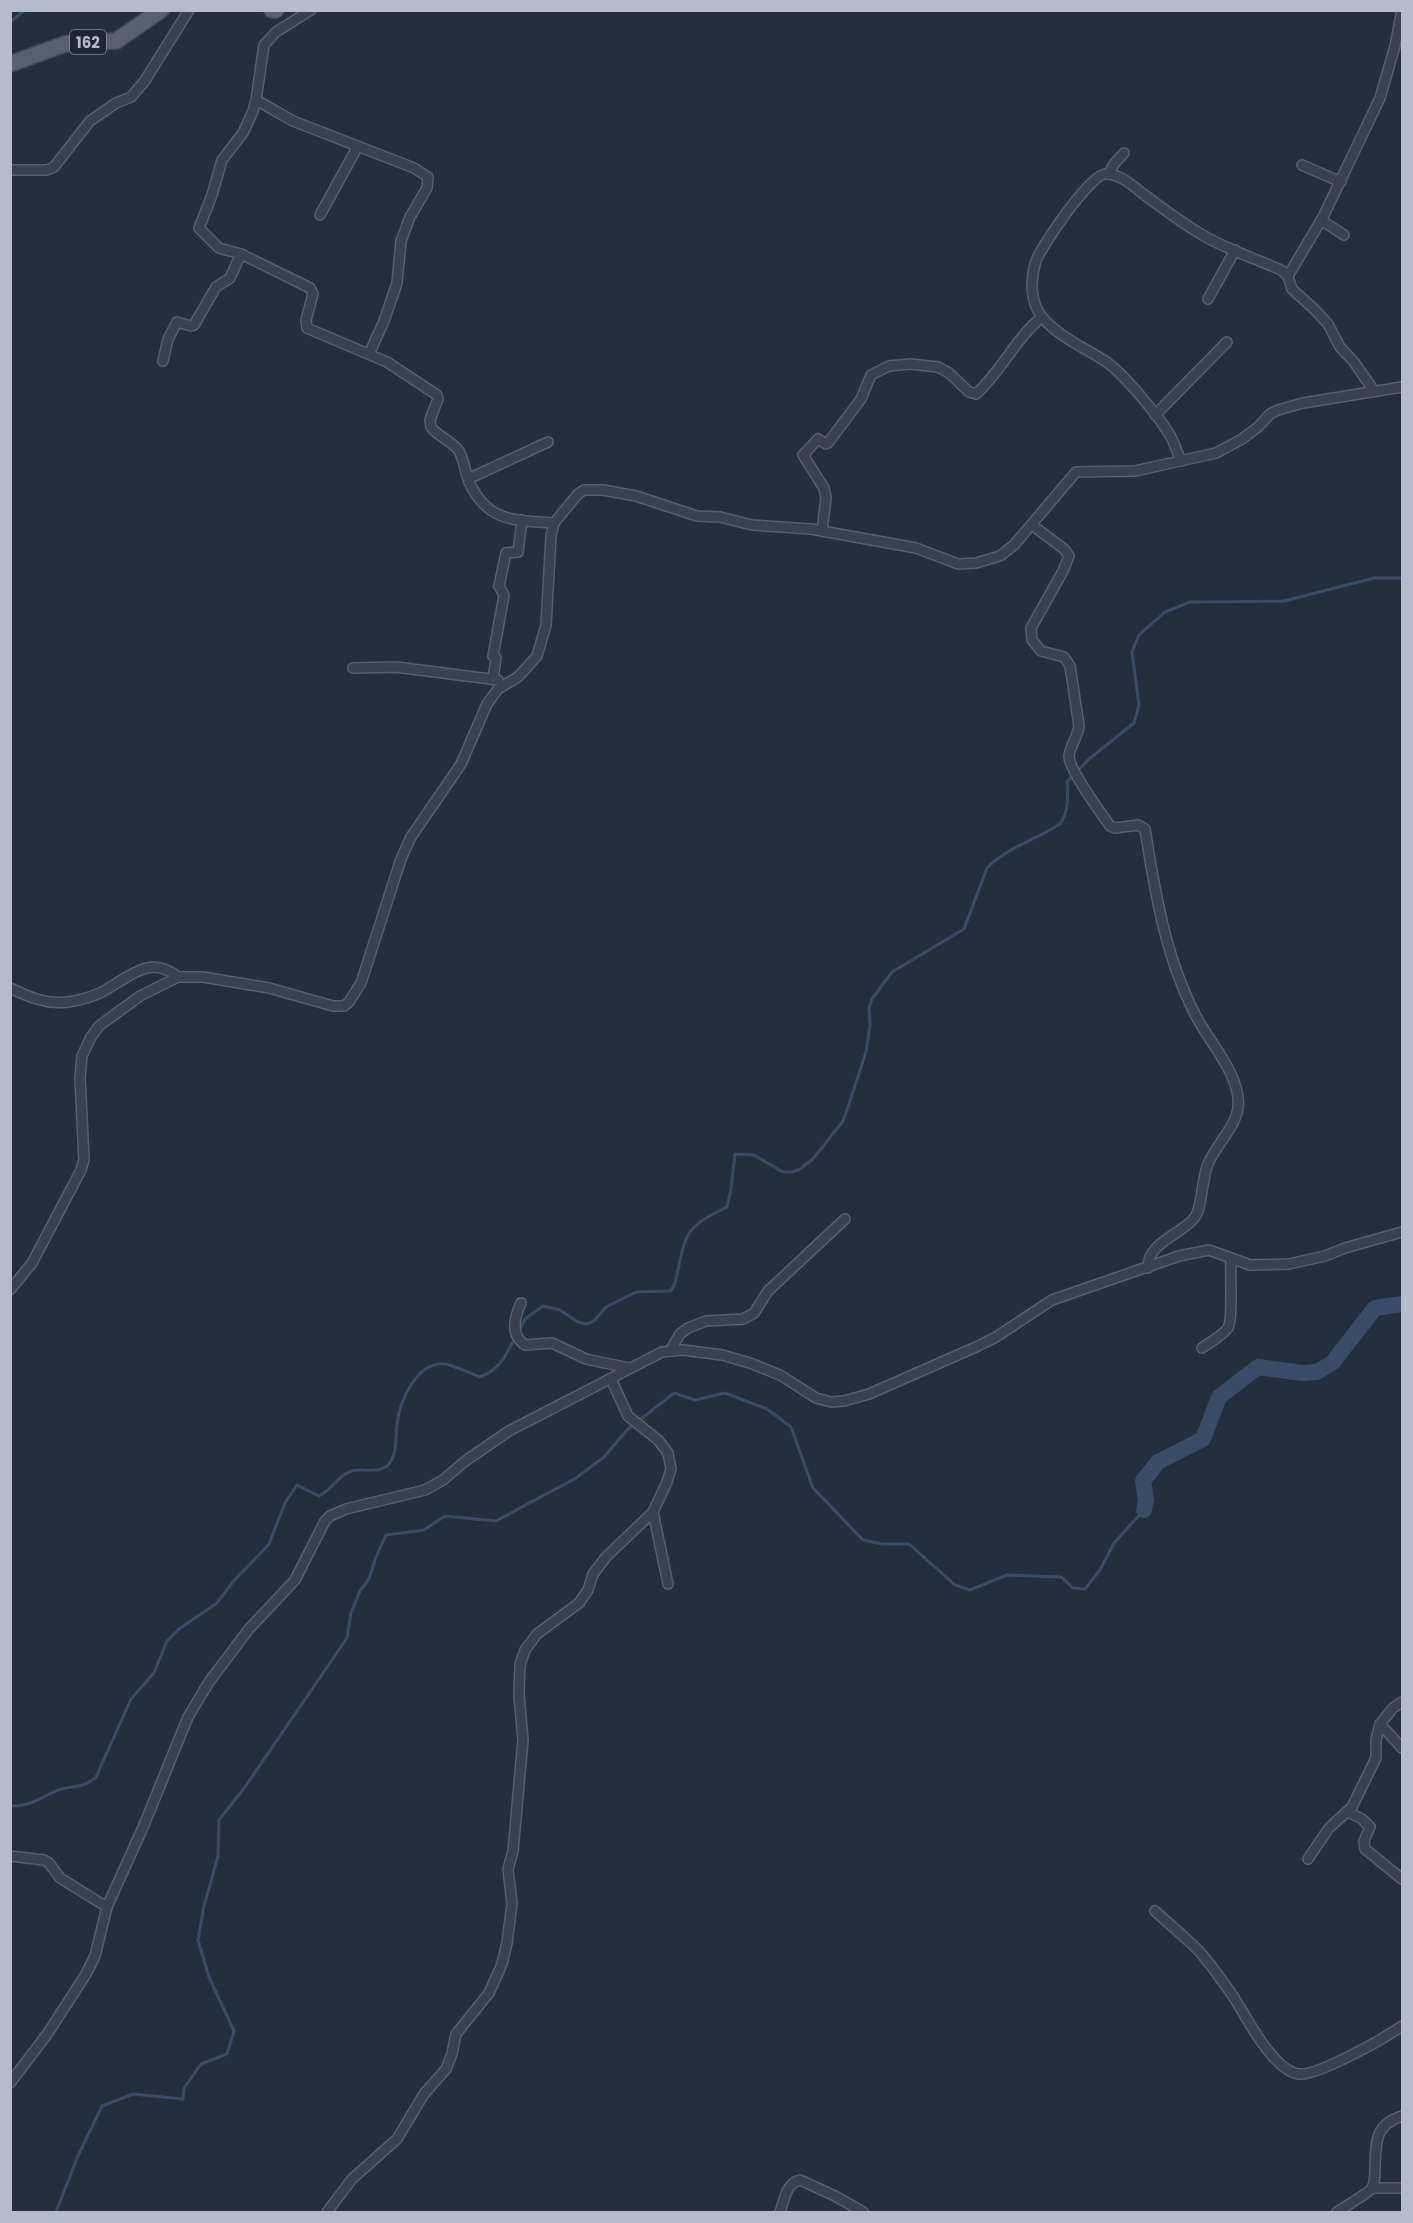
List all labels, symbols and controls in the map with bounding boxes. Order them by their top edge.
road number: 162 [70,30,106,54]

